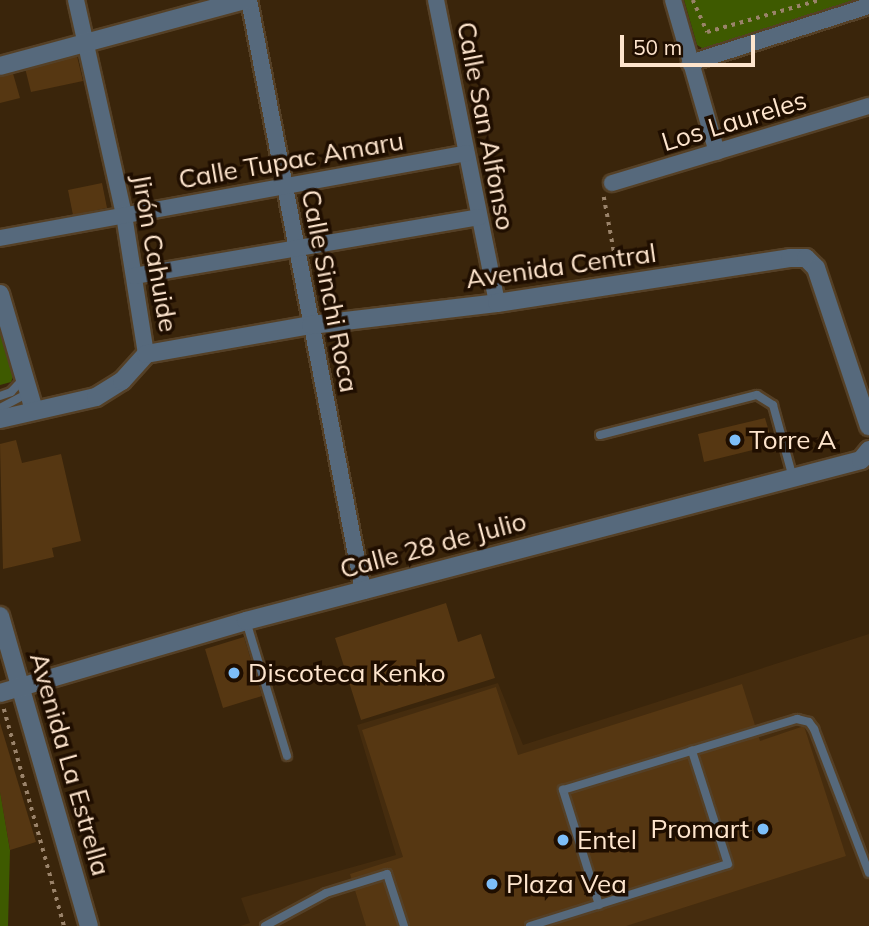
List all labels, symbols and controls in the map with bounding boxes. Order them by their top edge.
street label: Calle San Alfonso [450,19,522,233]
scale bar [624,21,759,65]
text: 50 m [633,34,682,60]
street label: Los Laureles [658,84,810,158]
street label: Calle Tupac Amaru [176,125,406,195]
street label: Jirón Cahuide [126,172,184,334]
street label: Calle Sinchi Roca [295,187,365,395]
street label: Avenida Central [464,237,658,295]
place label: Torre A [749,424,836,456]
marker: Torre A [727,432,743,448]
street label: Calle 28 de Julio [336,505,530,585]
street label: Avenida La Estrella [23,649,117,879]
place label: Discoteca Kenko [248,657,446,689]
marker: Discoteca Kenko [226,665,242,681]
place label: Promart [651,813,749,845]
marker: Promart [755,821,771,837]
place label: Entel [577,824,637,856]
marker: Entel [555,832,571,848]
place label: Plaza Vea [506,868,627,900]
marker: Plaza Vea [484,876,500,892]

